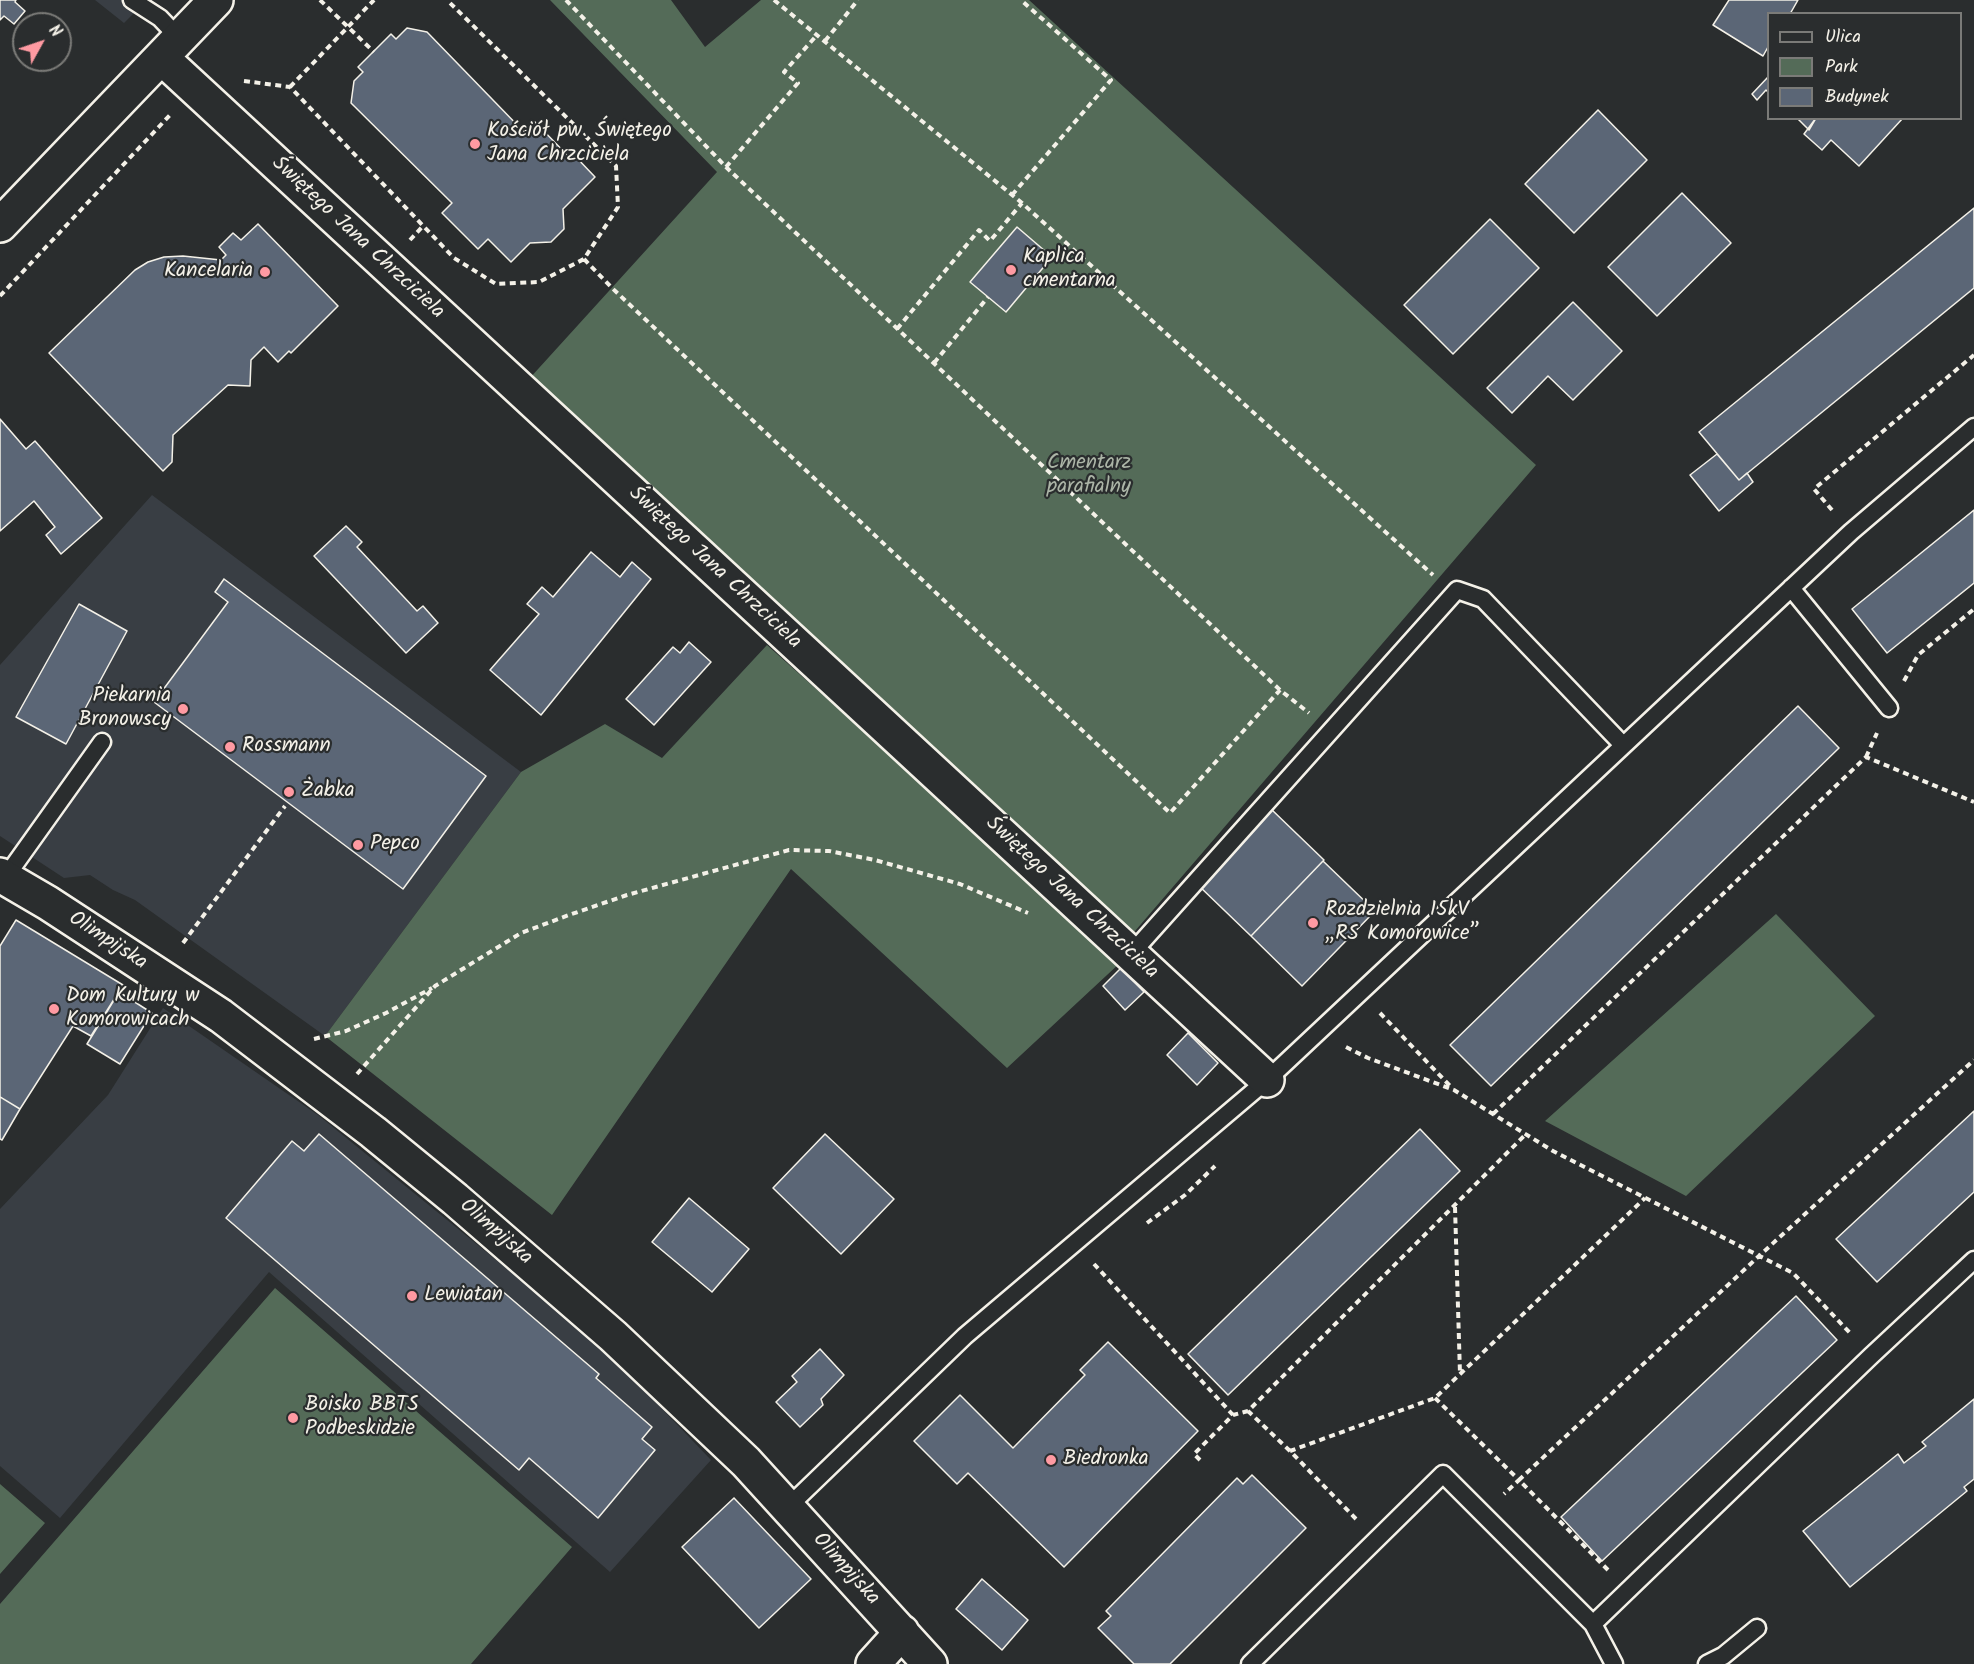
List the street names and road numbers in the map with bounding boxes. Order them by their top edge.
street label: Świętego Jana Chrzciciela [265,152,449,326]
street label: Świętego Jana Chrzciciela [622,482,806,656]
street label: Świętego Jana Chrzciciela [979,812,1163,986]
street label: Olimpijska [63,907,151,977]
street label: Olimpijska [453,1194,537,1272]
street label: Olimpijska [806,1529,884,1611]

